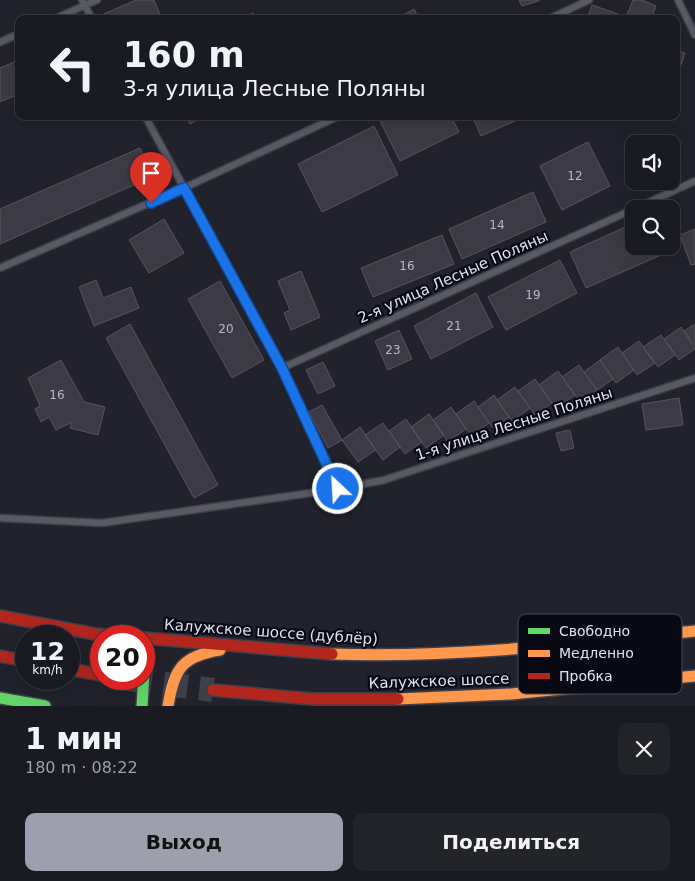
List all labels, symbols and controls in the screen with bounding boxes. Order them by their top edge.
icon: left [40,35,105,100]
text: 160 m [123,35,245,75]
text: 3-я улица Лесные Поляны [123,76,426,101]
map controls [625,135,680,255]
button: sound [625,135,680,190]
pin [130,152,172,203]
icon: arrive [137,159,165,187]
house number: 12 [567,169,583,183]
button: search [625,200,680,255]
house number: 14 [489,218,505,232]
street label: 2-я улица Лесные Поляны [355,227,551,327]
house number: 16 [399,259,415,273]
house number: 19 [525,288,541,302]
house number: 21 [446,319,462,333]
house number: 20 [218,322,234,336]
house number: 23 [385,343,401,357]
street label: 1-я улица Лесные Поляны [413,384,615,464]
house number: 16 [49,388,65,402]
position arrow [311,462,363,514]
legend [518,614,682,694]
street label: Калужское шоссе (дублёр) [164,616,378,648]
text: Свободно [559,623,630,639]
speed limit sign: 20 [90,625,155,690]
text: 12 [30,637,65,666]
text: Медленно [559,645,634,661]
text: km/h [32,663,63,677]
text: Пробка [559,668,613,684]
street label: Калужское шоссе [368,670,510,692]
text: 1 мин [25,721,123,756]
button: close [618,723,670,775]
text: 180 m · 08:22 [25,758,138,777]
button: Выход [25,813,343,871]
button: Поделиться [353,813,670,871]

